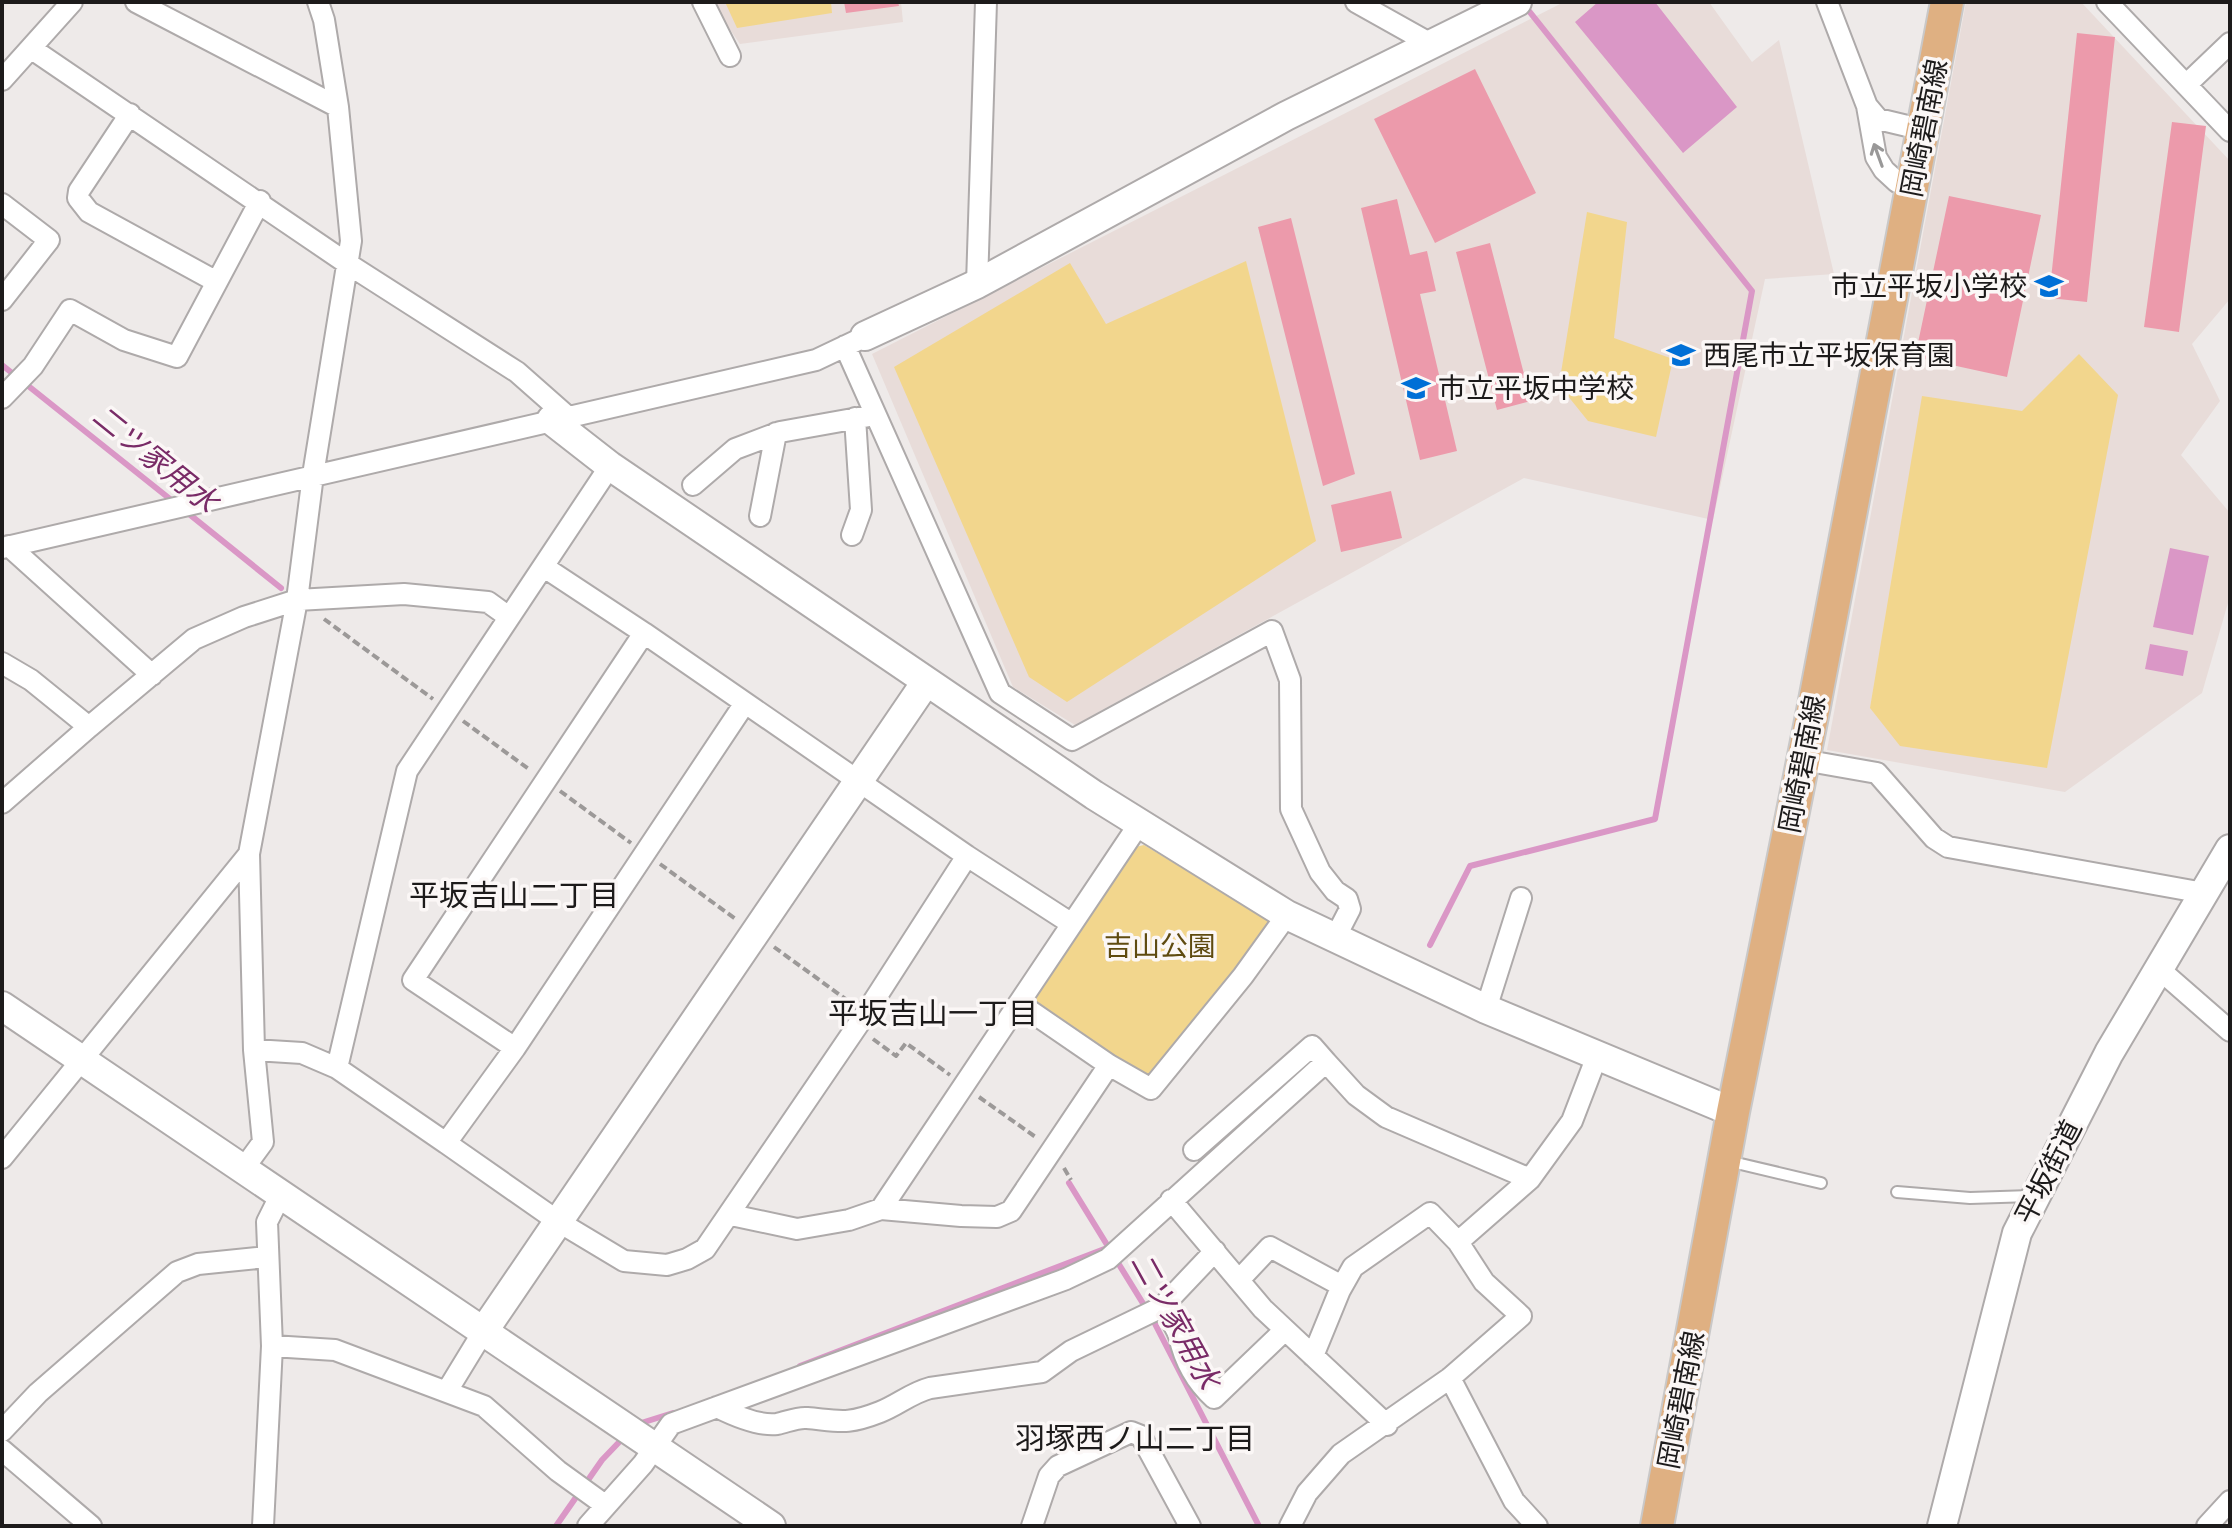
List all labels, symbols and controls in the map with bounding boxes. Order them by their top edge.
street label: 岡崎碧南線 [1891,55,1955,200]
one-way arrow [1869,143,1884,168]
place label: 市立平坂小学校 [1831,266,2027,304]
school or university icon: 市立平坂小学校 [2034,271,2064,301]
place label: 西尾市立平坂保育園 [1703,335,1955,373]
school or university icon: 西尾市立平坂保育園 [1666,340,1696,370]
place label: 市立平坂中学校 [1438,368,1634,406]
school or university icon: 市立平坂中学校 [1401,373,1431,403]
water label: 二ツ家用水 [85,395,229,523]
street label: 岡崎碧南線 [1769,691,1833,836]
district label: 平坂吉山二丁目 [409,874,619,915]
park label: 吉山公園 [1104,926,1216,964]
district label: 平坂吉山一丁目 [828,992,1038,1033]
street label: 平坂街道 [2005,1113,2089,1230]
water label: 二ツ家用水 [1122,1245,1232,1398]
street label: 岡崎碧南線 [1648,1327,1712,1472]
district label: 羽塚西ノ山二丁目 [1015,1417,1255,1458]

